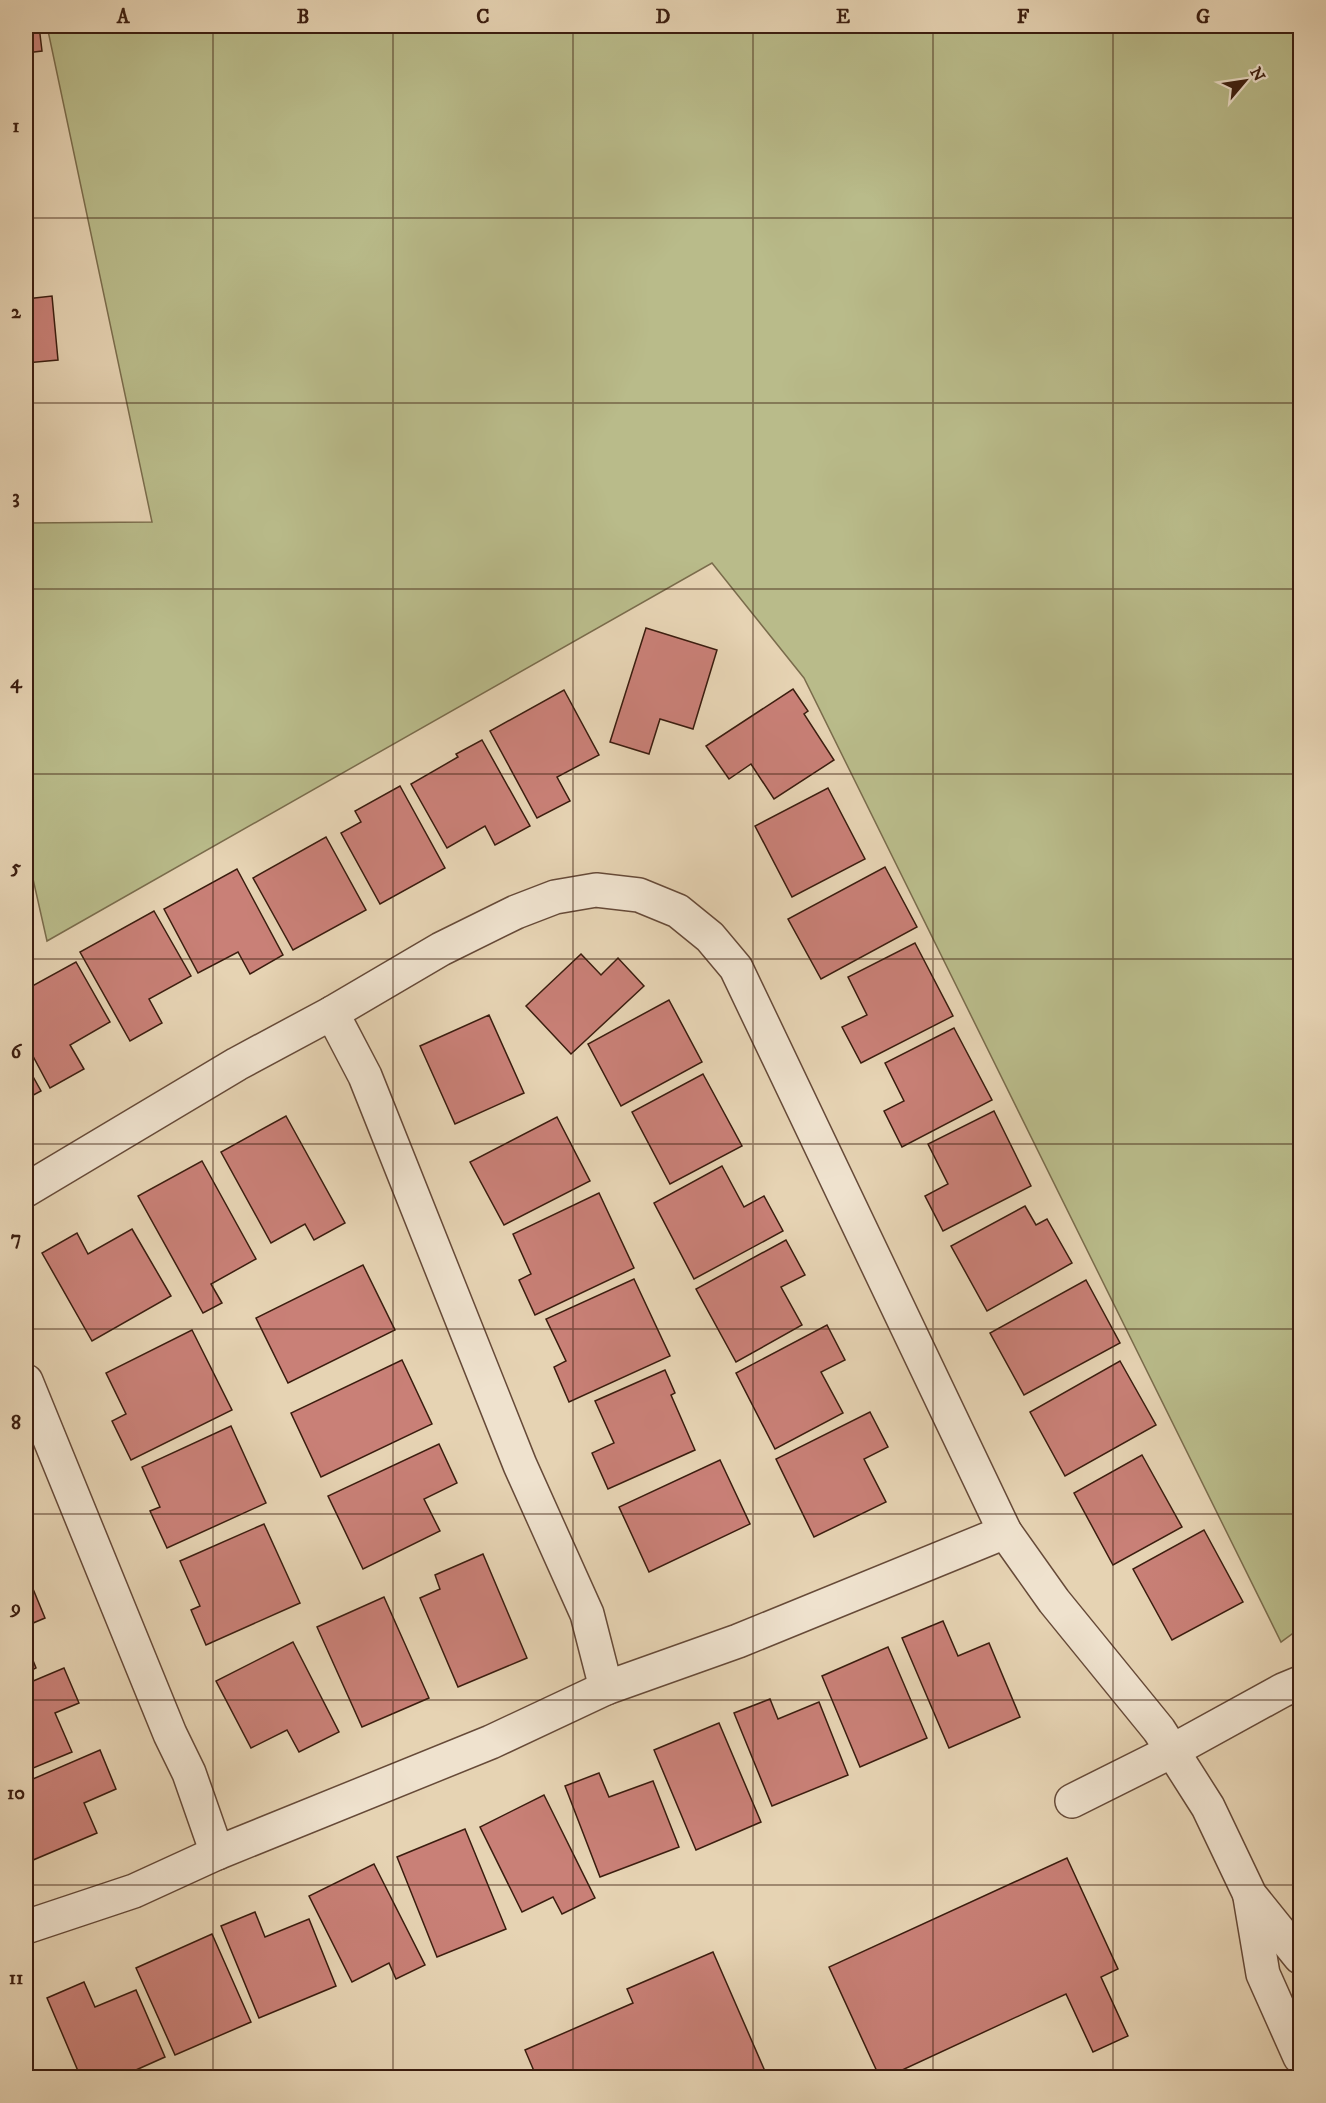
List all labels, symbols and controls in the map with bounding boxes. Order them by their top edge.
text: A [116,5,131,30]
text: B [297,5,309,30]
text: C [476,5,490,30]
text: D [656,5,671,30]
text: E [836,5,850,30]
text: F [1017,5,1030,30]
text: G [1196,5,1210,30]
north arrow [1215,51,1275,111]
text: N [1245,64,1269,85]
text: 1 [12,114,20,139]
text: 2 [11,300,22,325]
text: 3 [12,485,20,510]
text: 4 [10,670,23,695]
text: 5 [10,855,21,880]
text: 6 [11,1040,23,1065]
text: 7 [11,1226,21,1251]
text: 8 [11,1411,21,1436]
text: 9 [9,1596,21,1621]
text: 10 [7,1781,25,1806]
text: 11 [9,1966,23,1991]

